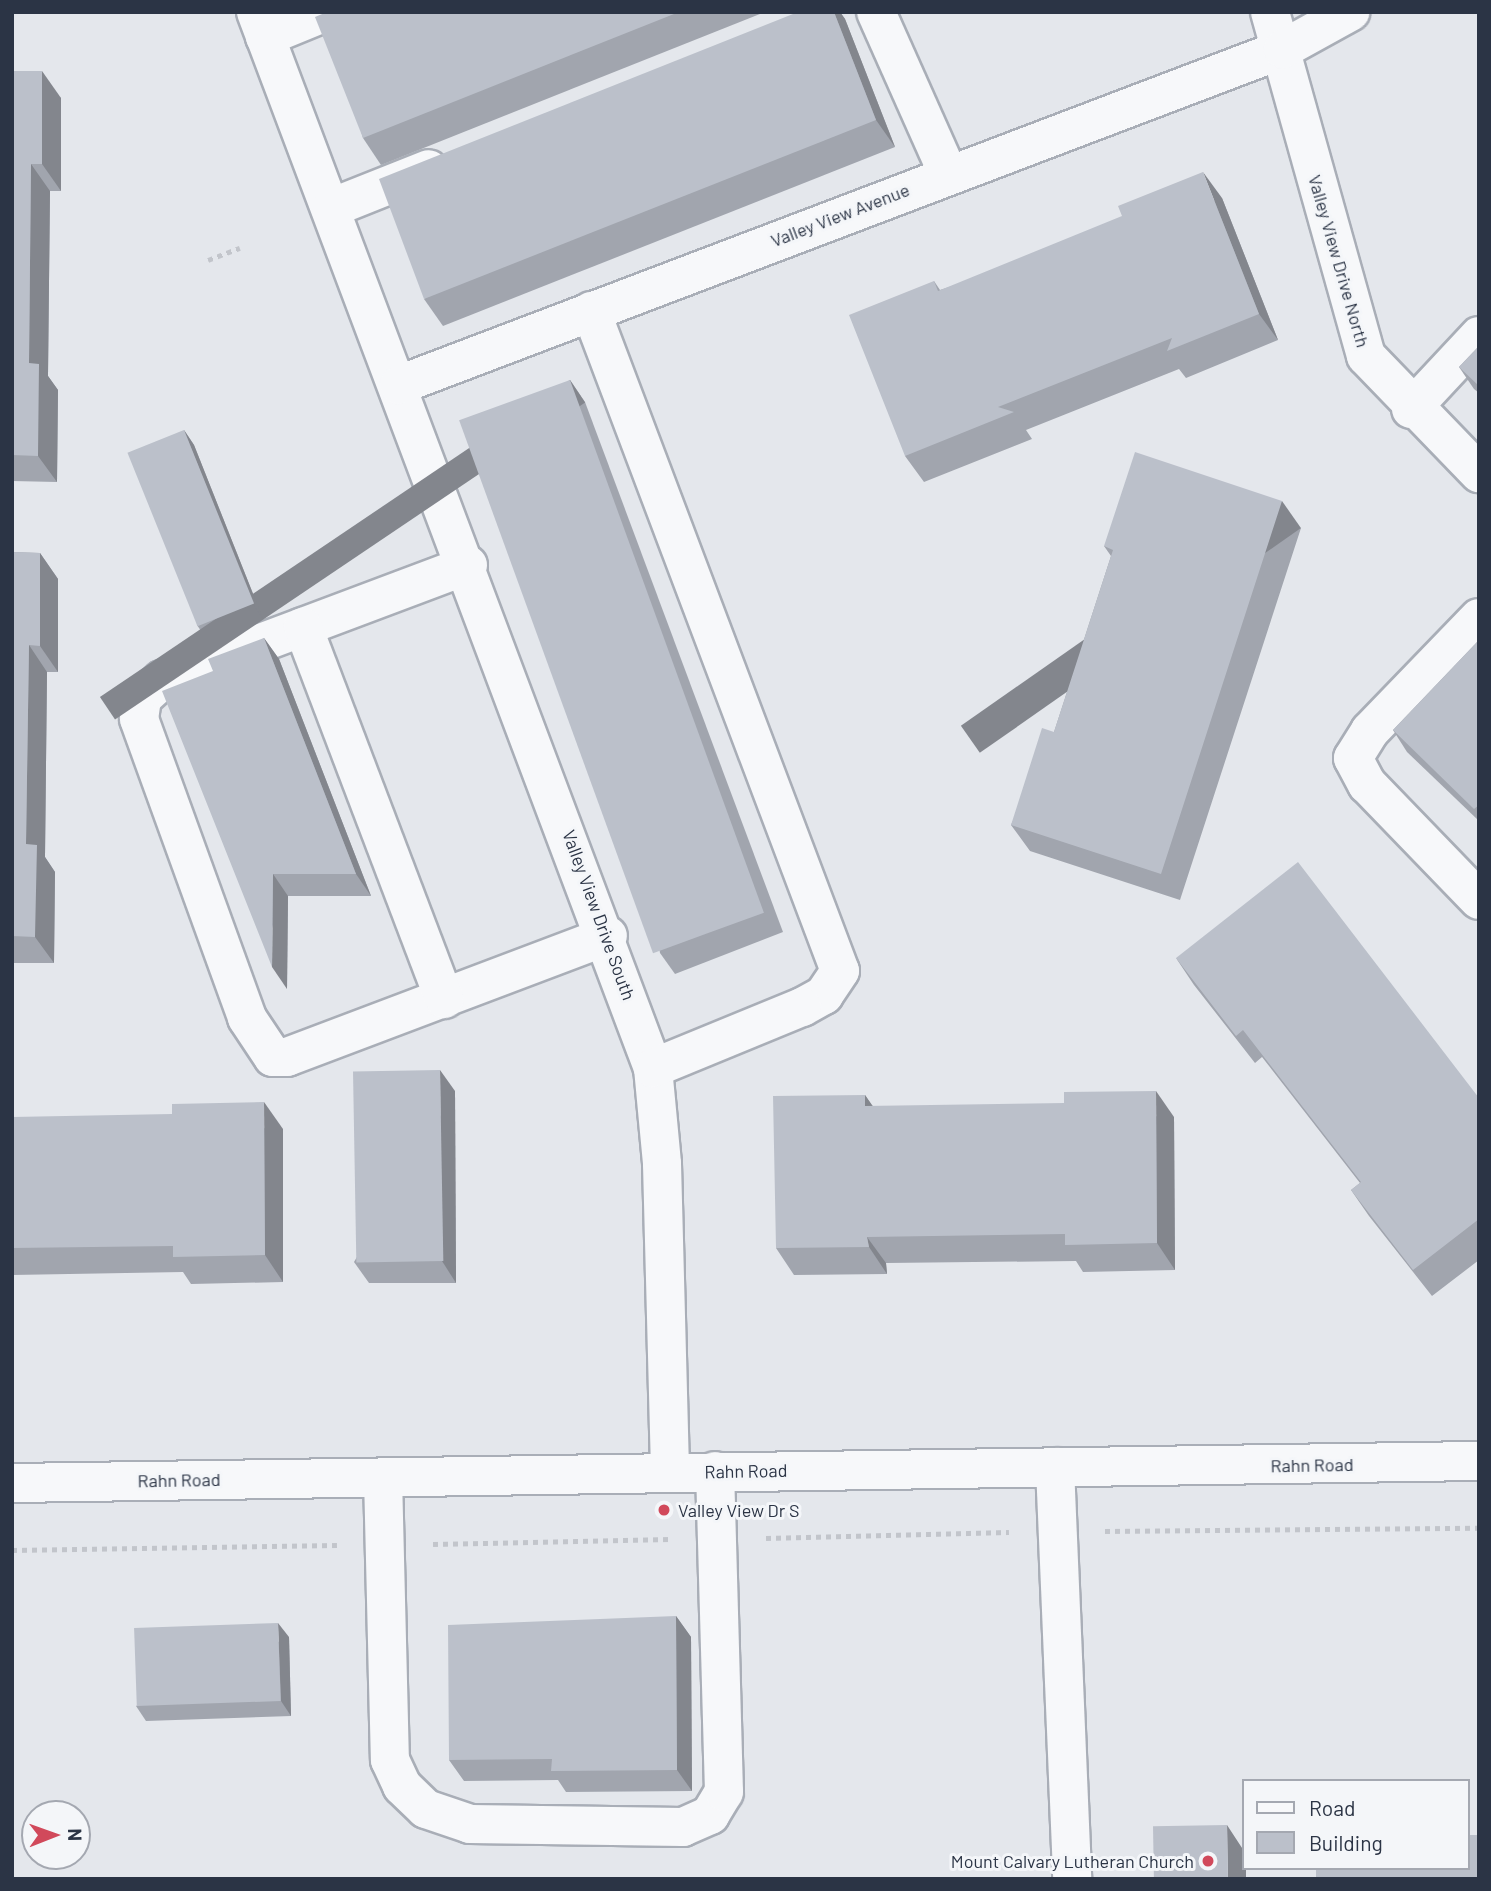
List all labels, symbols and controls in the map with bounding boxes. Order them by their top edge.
street label: Valley View Drive North [1304,172,1374,350]
street label: Valley View Avenue [768,179,912,251]
street label: Valley View Drive South [558,827,640,1003]
street label: Rahn Road [1270,1453,1354,1477]
street label: Rahn Road [704,1459,788,1483]
street label: Rahn Road [137,1468,221,1492]
place label: Valley View Dr S [678,1499,799,1521]
marker: Valley View Dr S [656,1502,672,1518]
legend [1242,1779,1470,1870]
text: Road [1309,1795,1355,1820]
north arrow [21,1800,91,1870]
text: N [64,1828,87,1841]
text: Building [1309,1830,1383,1855]
place label: Mount Calvary Lutheran Church [951,1850,1194,1872]
marker: Mount Calvary Lutheran Church [1200,1853,1216,1869]

